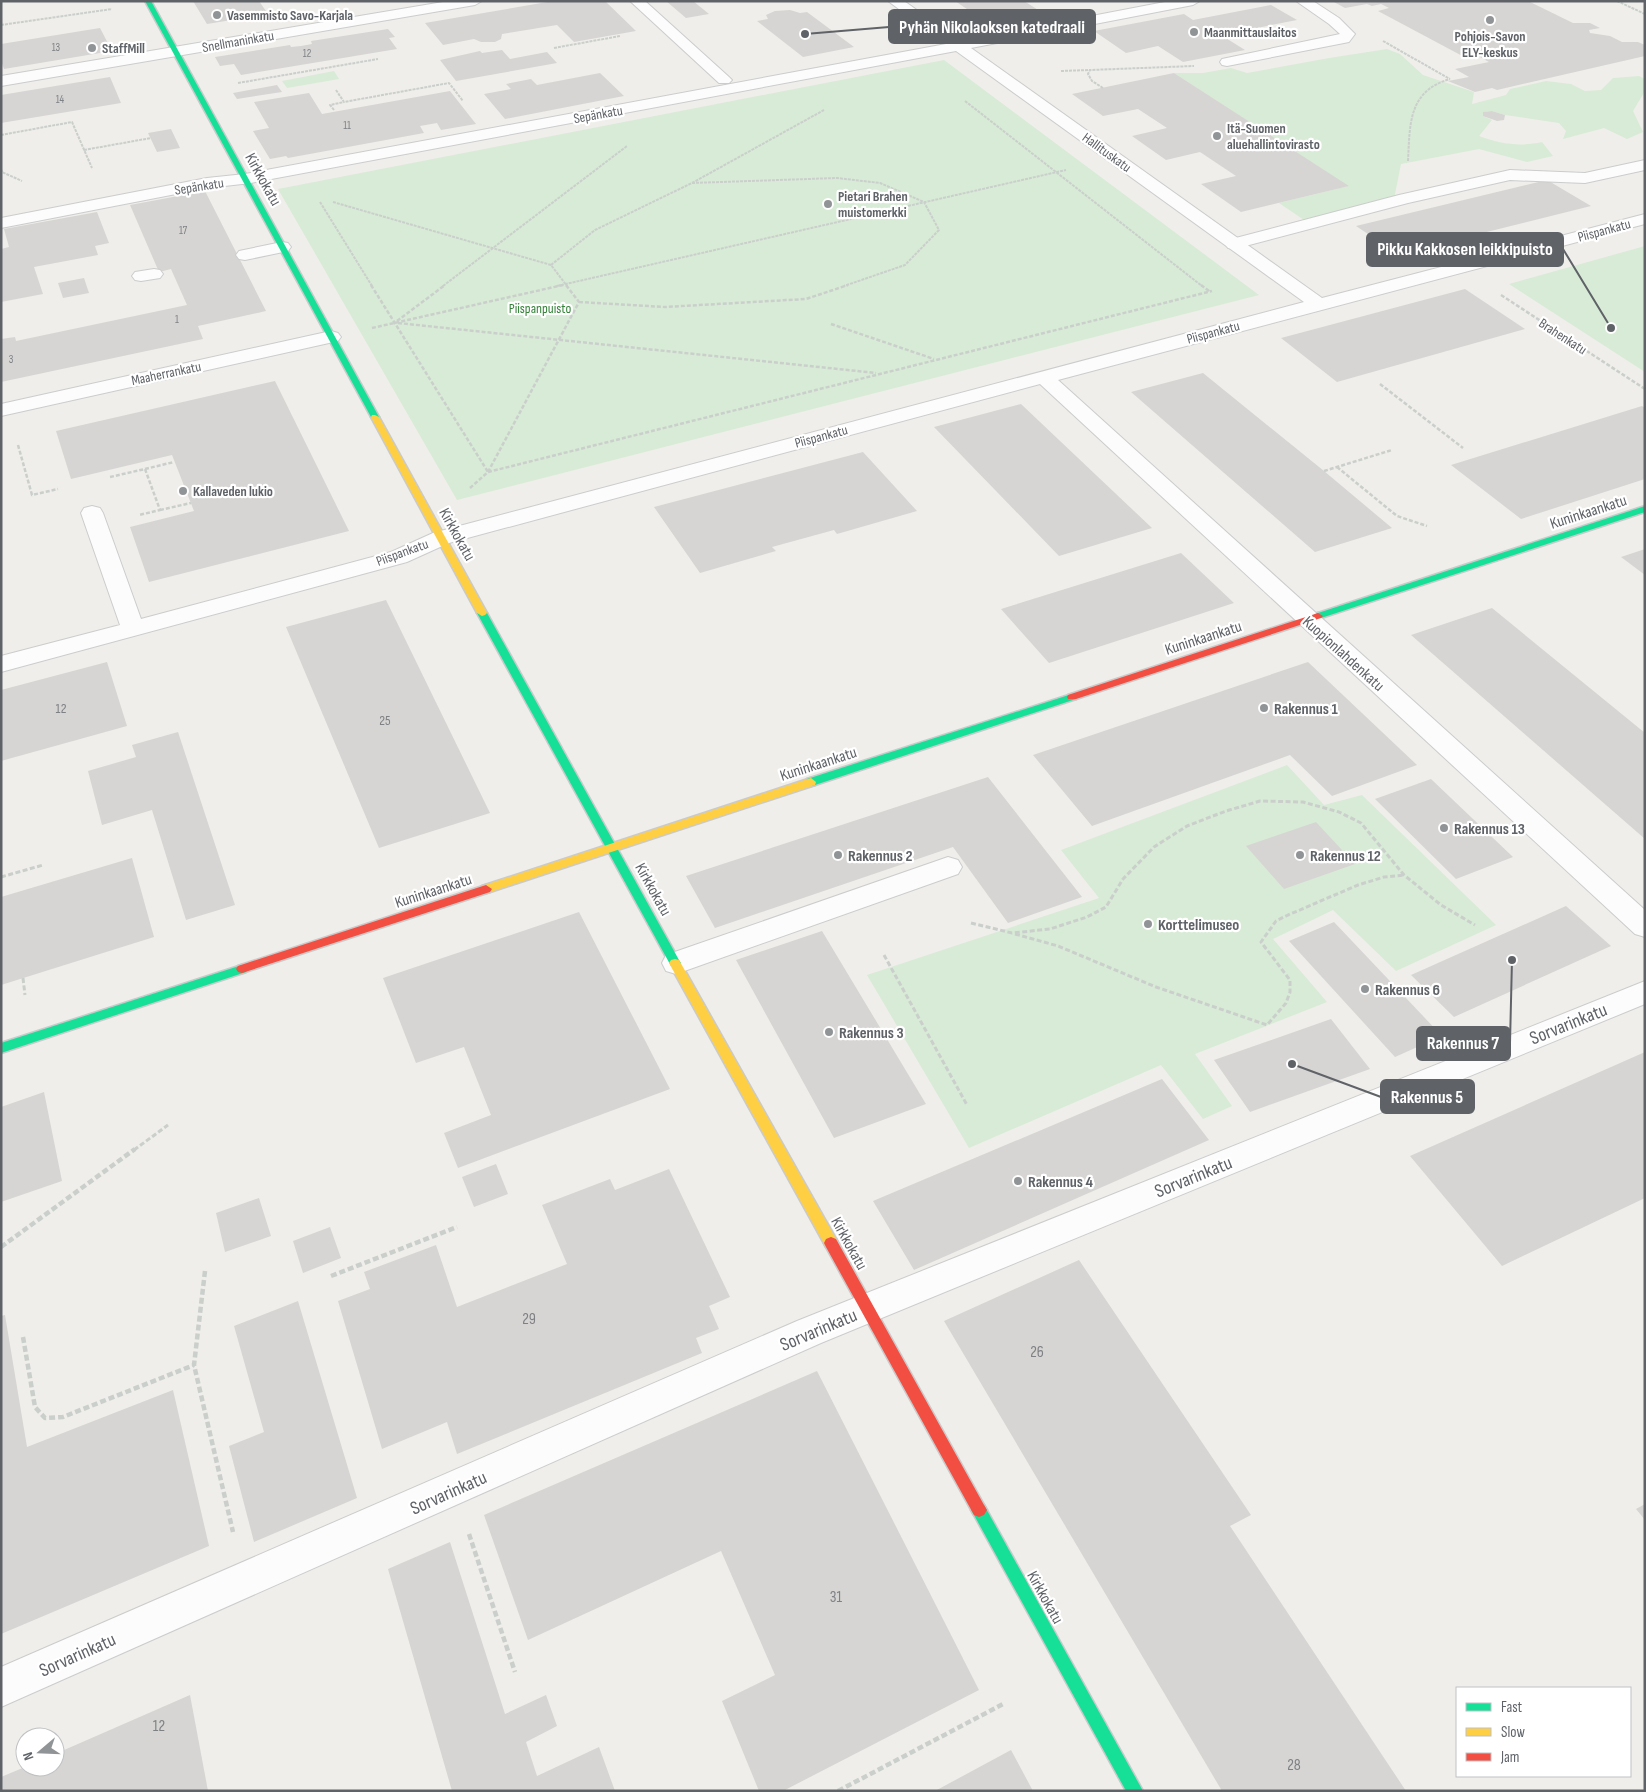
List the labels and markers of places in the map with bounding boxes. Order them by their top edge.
place label: Vasemmisto Savo-Karjala [227,7,353,24]
marker: Vasemmisto Savo-Karjala [211,9,223,21]
callout: Pyhän Nikolaoksen katedraali [889,10,1095,43]
marker: Pohjois-Savon ELY-keskus [1484,14,1496,26]
place label: Maanmittauslaitos [1204,24,1297,41]
marker: Maanmittauslaitos [1188,26,1200,38]
place label: Pohjois-Savon ELY-keskus [1454,28,1526,61]
place label: StaffMill [102,40,145,57]
marker: StaffMill [86,42,98,54]
place label: Itä-Suomen aluehallintovirasto [1227,120,1320,153]
marker: Itä-Suomen aluehallintovirasto [1211,130,1223,142]
place label: Pietari Brahen muistomerkki [838,188,908,221]
marker: Pietari Brahen muistomerkki [822,198,834,210]
callout: Pikku Kakkosen leikkipuisto [1367,233,1563,266]
place label: Kallaveden lukio [193,483,273,500]
marker: Kallaveden lukio [177,485,189,497]
place label: Rakennus 1 [1274,700,1338,719]
marker: Rakennus 1 [1258,702,1270,714]
place label: Rakennus 13 [1454,820,1525,839]
marker: Rakennus 13 [1438,822,1450,834]
place label: Rakennus 2 [848,847,912,866]
place label: Rakennus 12 [1310,847,1381,866]
marker: Rakennus 2 [832,849,844,861]
marker: Rakennus 12 [1294,849,1306,861]
place label: Korttelimuseo [1158,916,1239,935]
marker: Korttelimuseo [1142,918,1154,930]
place label: Rakennus 6 [1375,981,1440,1000]
marker: Rakennus 6 [1359,983,1371,995]
place label: Rakennus 3 [839,1024,904,1043]
marker: Rakennus 3 [823,1026,835,1038]
callout: Rakennus 7 [1417,1027,1510,1060]
callout: Rakennus 5 [1381,1080,1474,1113]
place label: Rakennus 4 [1028,1173,1093,1192]
marker: Rakennus 4 [1012,1175,1024,1187]

